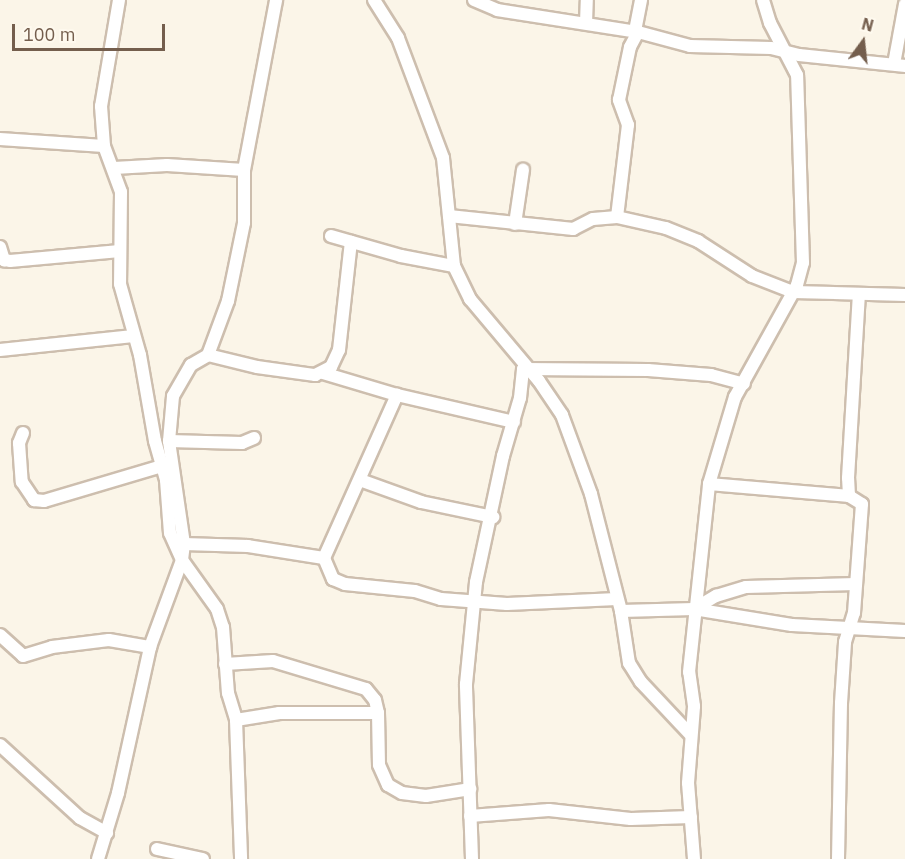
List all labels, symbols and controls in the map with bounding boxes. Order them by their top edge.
scale bar [15,12,168,50]
north arrow [833,12,893,72]
text: N [859,13,876,36]
text: 100 m [23,23,75,46]

